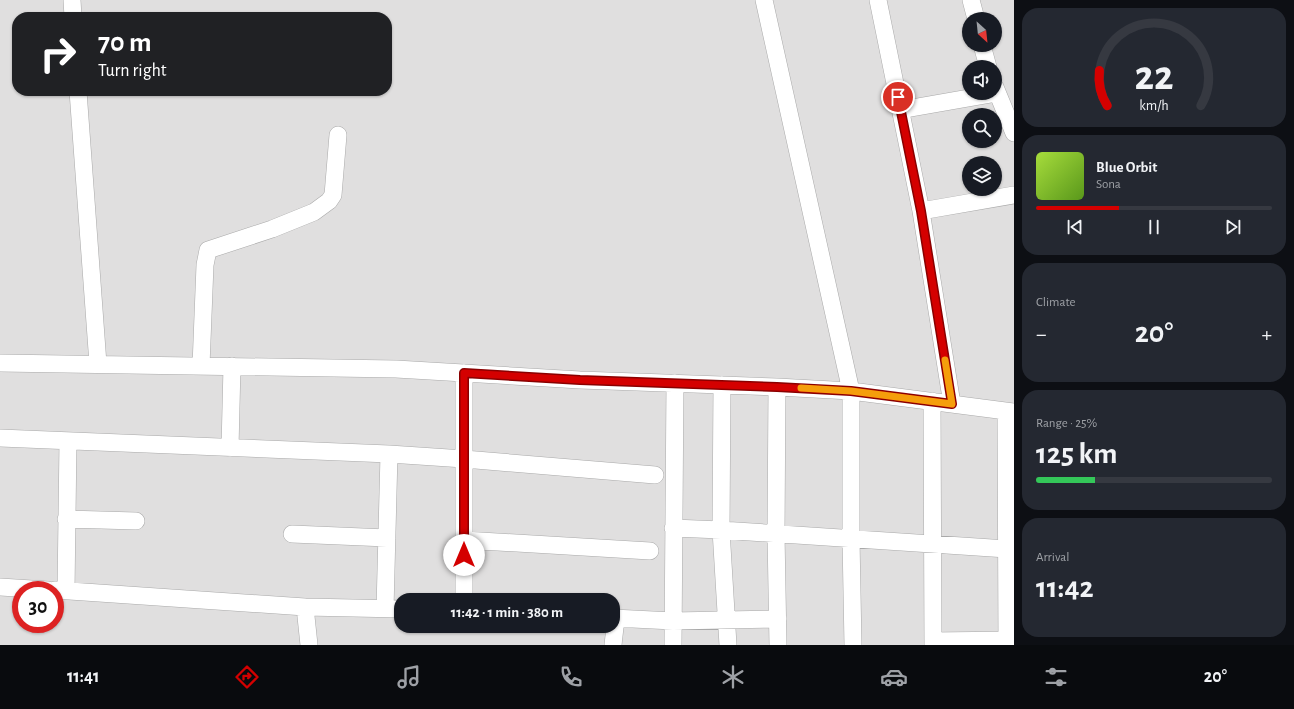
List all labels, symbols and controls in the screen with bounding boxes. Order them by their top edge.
north arrow [962,12,1002,52]
map controls [962,12,1002,196]
icon: right [32,28,84,80]
text: 70 m [98,29,152,57]
text: 22 [1134,56,1174,97]
button: sound [962,60,1002,100]
text: Turn right [98,62,167,80]
pin [881,80,915,114]
icon: arrive [887,86,909,108]
text: km/h [1139,98,1169,112]
button: search [962,108,1002,148]
button: layers [962,156,1002,196]
text: Blue Orbit [1096,160,1157,175]
text: Sona [1096,178,1121,191]
icon: previous [1064,216,1086,238]
icon: pause [1143,216,1165,238]
icon: next [1222,216,1244,238]
text: Climate [1036,296,1075,309]
text: 20° [1135,318,1173,348]
text: − [1036,323,1047,345]
text: + [1261,323,1272,345]
text: Range · 25% [1036,417,1097,430]
text: 125 km [1036,439,1117,469]
position arrow [443,534,485,576]
text: Arrival [1036,551,1069,564]
text: 11:42 [1036,573,1094,603]
speed limit sign: 30 [12,581,64,633]
text: 11:42 · 1 min · 380 m [451,605,563,620]
icon: directions [233,663,261,691]
icon: music [395,663,423,691]
icon: phone [557,663,585,691]
icon: climate [719,663,747,691]
icon: car [880,663,908,691]
icon: filters [1042,663,1070,691]
text: 11:41 [67,668,100,686]
text: 20° [1204,668,1227,686]

